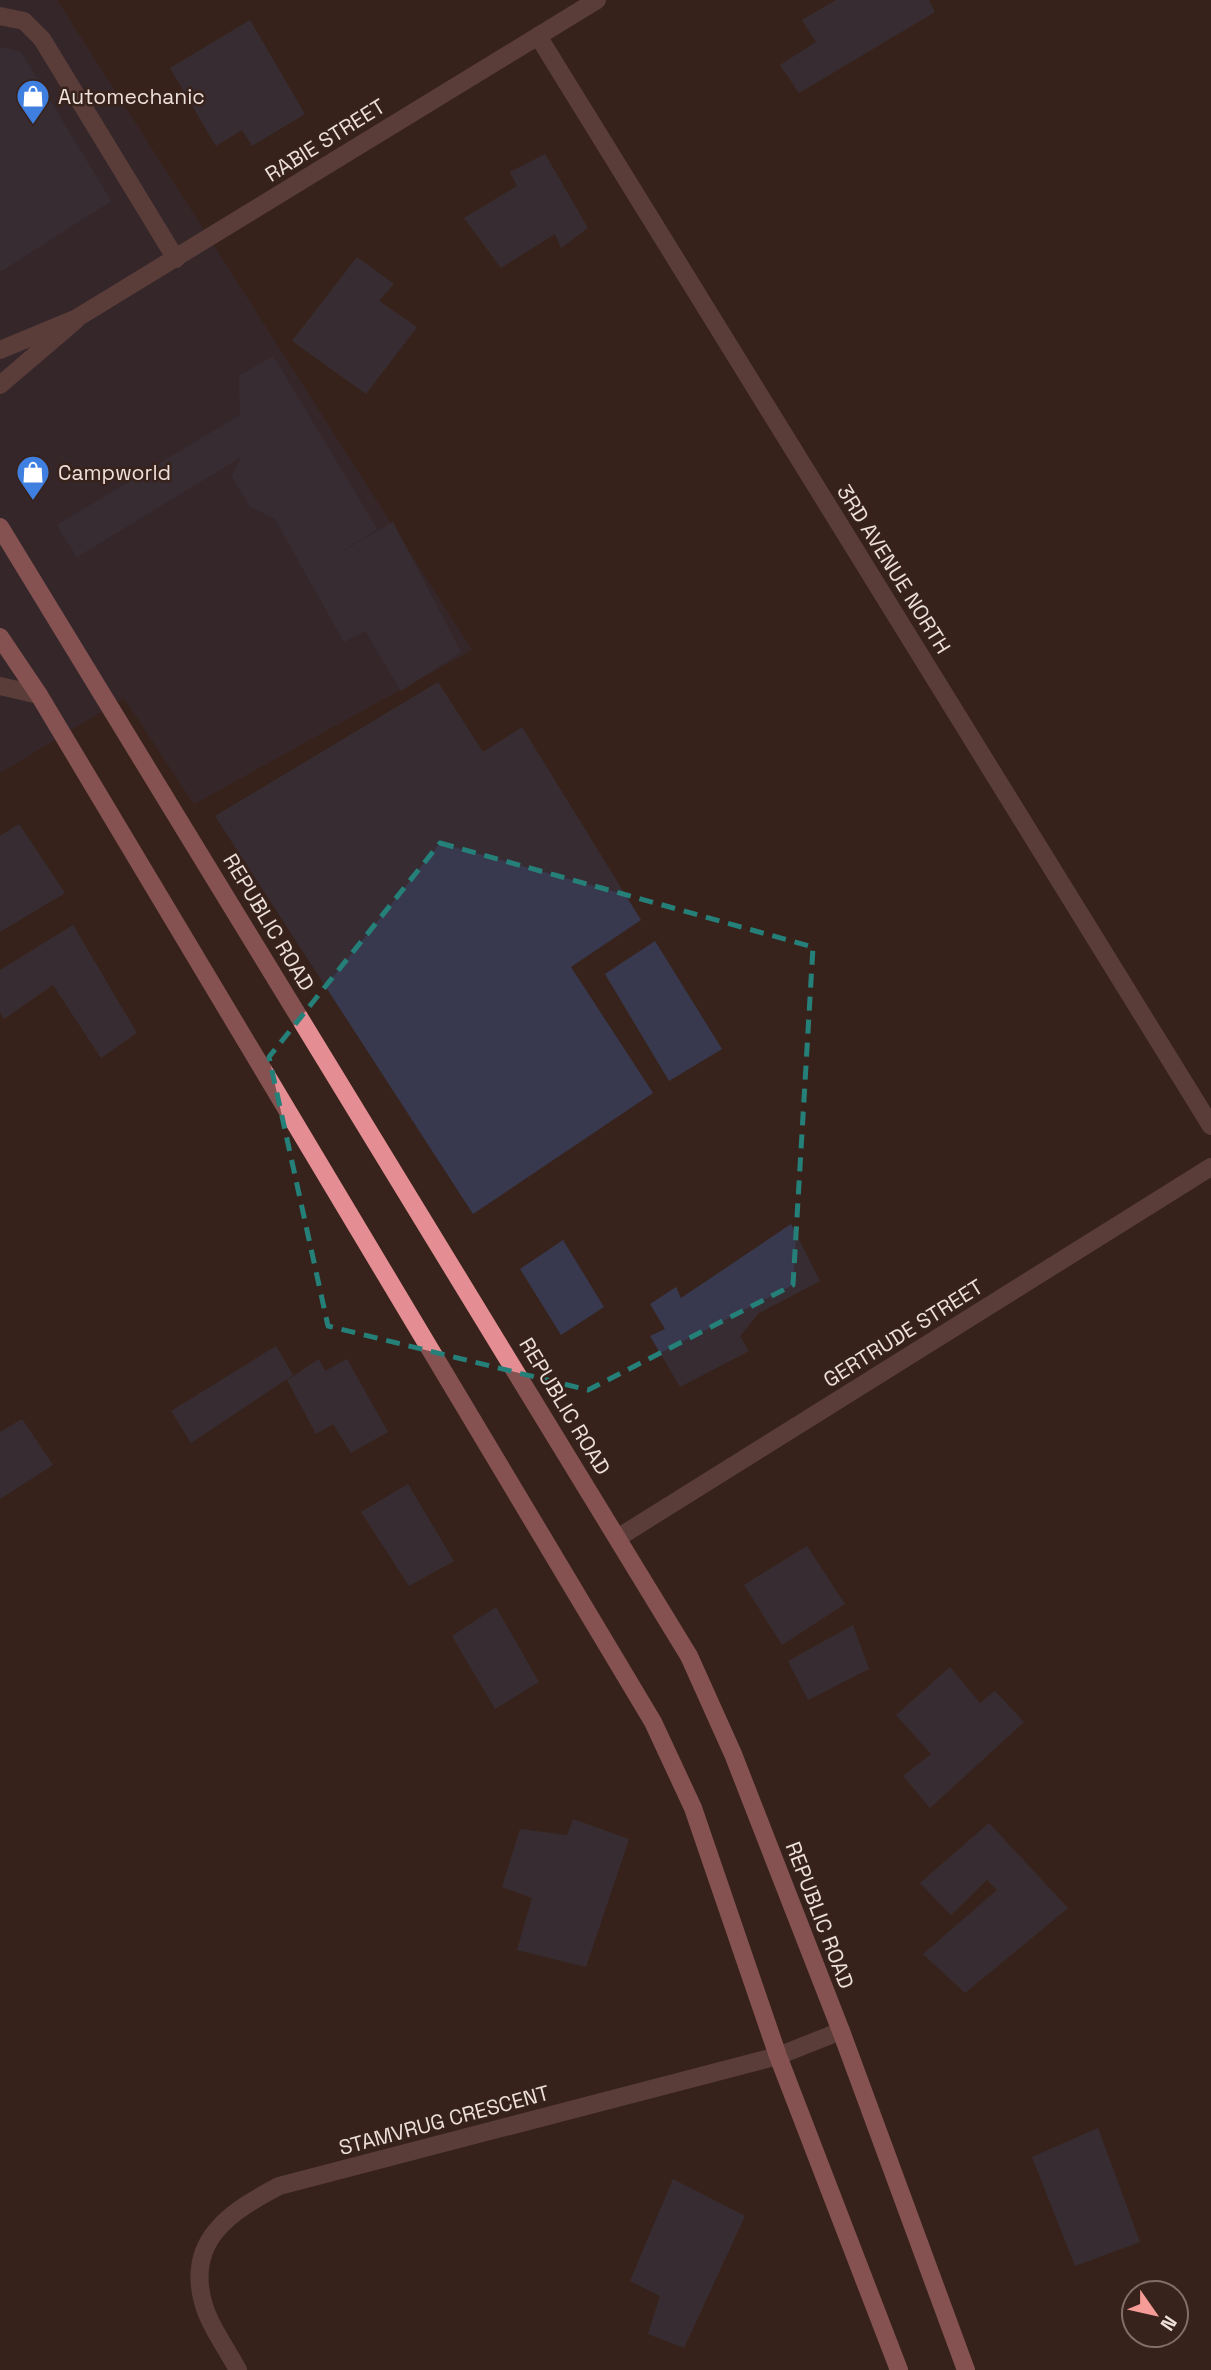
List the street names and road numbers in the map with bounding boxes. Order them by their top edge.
street label: RABIE STREET [260,92,390,188]
street label: 3RD AVENUE NORTH [831,479,957,659]
street label: REPUBLIC ROAD [217,848,321,996]
street label: GERTRUDE STREET [818,1273,988,1393]
street label: REPUBLIC ROAD [513,1332,617,1480]
street label: REPUBLIC ROAD [780,1838,860,1992]
street label: STAMVRUG CRESCENT [336,2079,552,2161]

